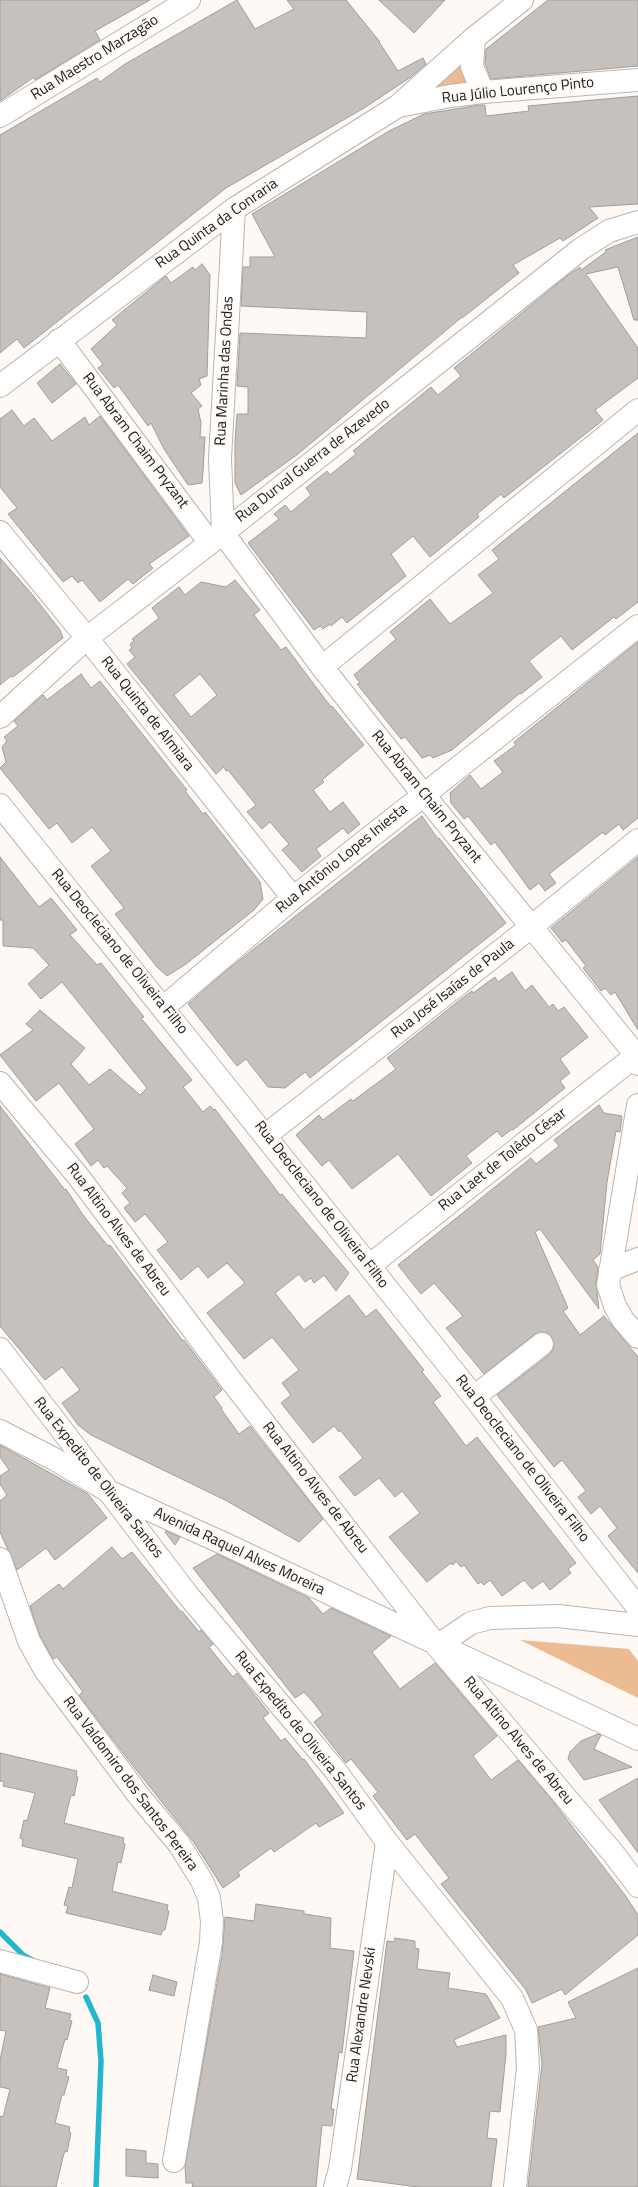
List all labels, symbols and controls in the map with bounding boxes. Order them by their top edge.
street label: Rua Maestro Marzagão [28,11,162,105]
street label: Rua Júlio Lourenço Pinto [441,74,595,108]
street label: Rua Quinta da Conraria [153,175,281,273]
street label: Rua Marinha das Ondas [212,296,238,446]
street label: Rua Abram Chaim Pryzant [78,370,192,512]
street label: Rua Durval Guerra de Azevedo [232,395,394,527]
street label: Rua Quinta de Almiara [97,653,197,775]
street label: Rua Abram Chaim Pryzant [367,727,485,867]
street label: Rua Antônio Lopes Iniesta [273,800,411,918]
street label: Rua Deocleciano de Oliveira Filho [47,866,191,1038]
street label: Rua José Isaías de Paula [388,935,518,1043]
street label: Rua Laet de Tolêdo César [435,1104,571,1216]
street label: Rua Deocleciano de Oliveira Filho [250,1118,392,1292]
street label: Rua Altino Alves de Abreu [62,1160,174,1300]
street label: Rua Deocleciano de Oliveira Filho [451,1372,593,1546]
street label: Rua Expedito de Oliveira Santos [30,1394,166,1562]
street label: Rua Altino Alves de Abreu [258,1419,372,1557]
street label: Avenida Raquel Alves Moreira [151,1504,327,1600]
street label: Rua Expedito de Oliveira Santos [230,1648,370,1814]
street label: Rua Altino Alves de Abreu [459,1673,577,1809]
street label: Rua Valdomiro dos Santos Pereira [59,1693,201,1875]
street label: Rua Alexandre Nevski [344,1946,380,2084]

